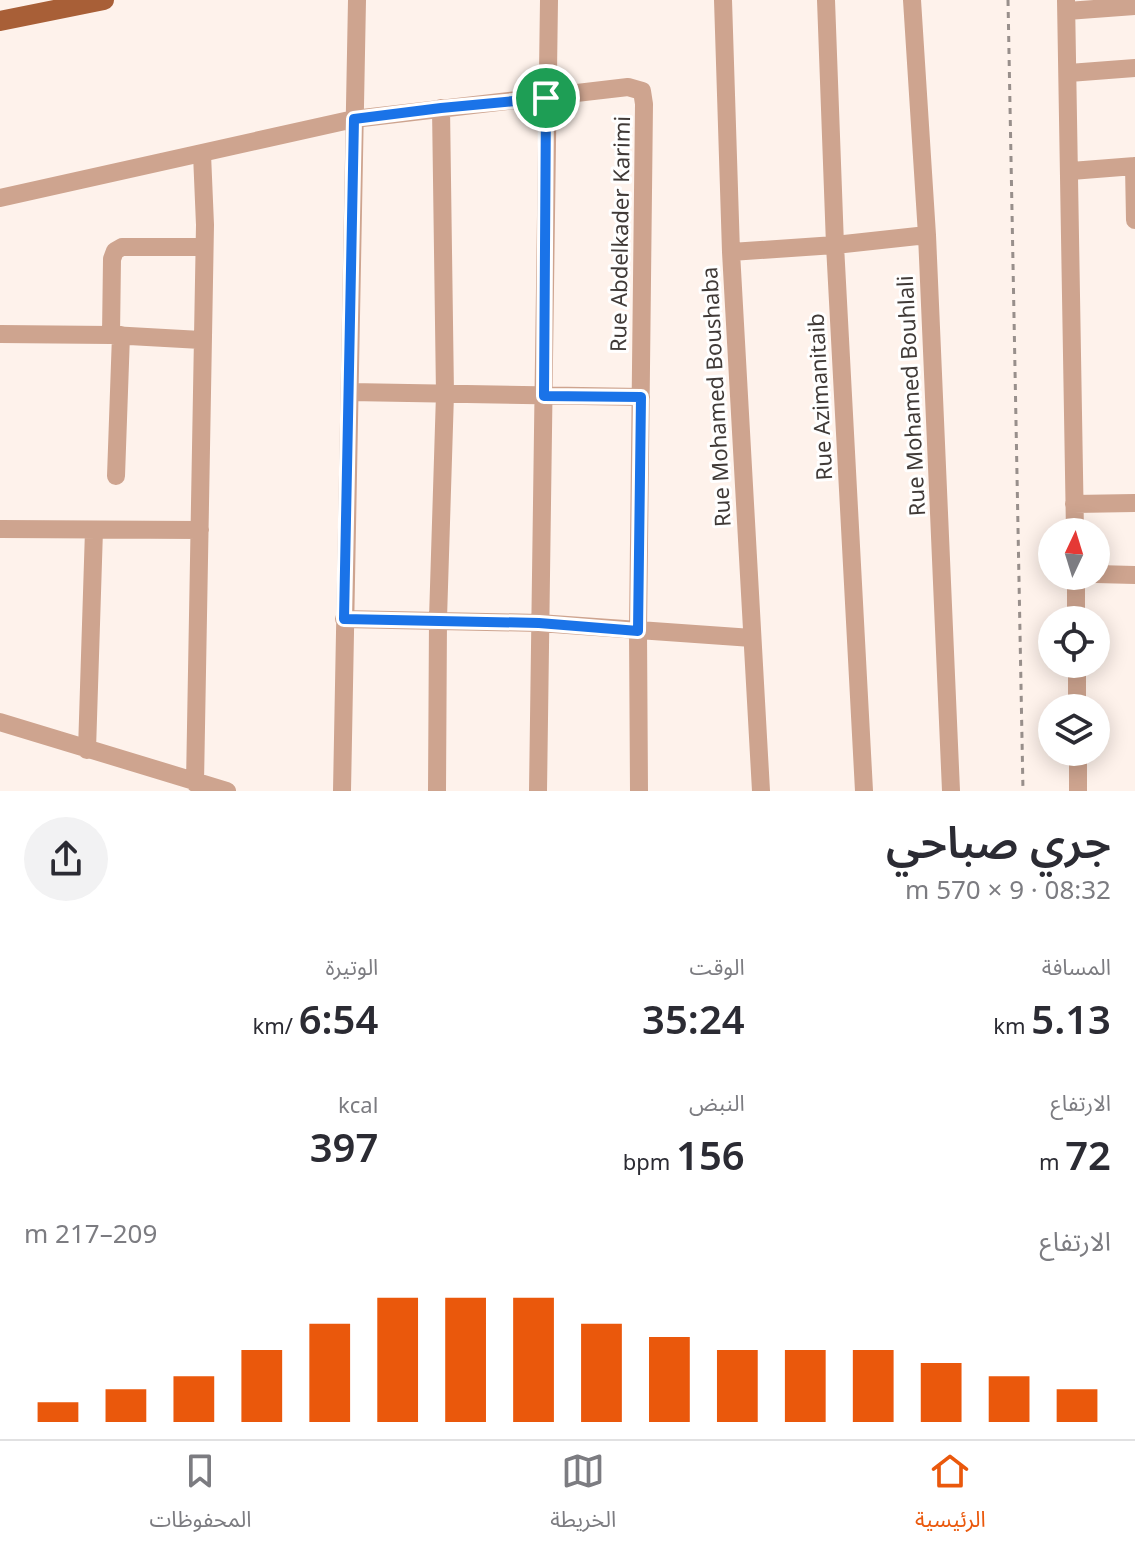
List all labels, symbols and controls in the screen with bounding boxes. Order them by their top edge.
pin [512,64,580,132]
icon: arrive [524,76,568,120]
street label: Rue Abdelkader Karimi [602,116,636,352]
street label: Rue Mohamed Boushaba [693,266,737,528]
street label: Rue Mohamed Bouhlali [889,275,931,517]
street label: Rue Azimanitaib [800,313,838,481]
north arrow [1038,518,1110,590]
map controls [1038,518,1110,766]
button: locate [1038,606,1110,678]
button: layers [1038,694,1110,766]
text: جري صباحي [886,811,1111,871]
button: share [24,817,108,901]
text: 08:32 · 9 × 570 m [905,871,1111,907]
text: الوتيرة [325,951,378,981]
text: الوقت [689,951,745,981]
text: المسافة [1042,951,1111,981]
text: 6:54 [299,991,378,1046]
text: 35:24 [642,991,745,1046]
text: 5.13 [1031,991,1111,1046]
text: /km [252,1010,299,1040]
text: km [993,1010,1031,1040]
text: النبض [689,1087,745,1117]
text: الارتفاع [1051,1087,1111,1117]
text: kcal [338,1089,378,1119]
text: 397 [310,1119,378,1174]
text: 156 [676,1127,745,1182]
text: 72 [1065,1127,1111,1182]
text: bpm [623,1146,676,1176]
text: m [1039,1146,1065,1176]
text: 209–217 m [24,1215,157,1251]
text: الارتفاع [1040,1223,1111,1259]
tab: المحفوظات [149,1449,252,1543]
tab: الخريطة [550,1449,616,1543]
tab: الرئيسية [915,1449,986,1543]

